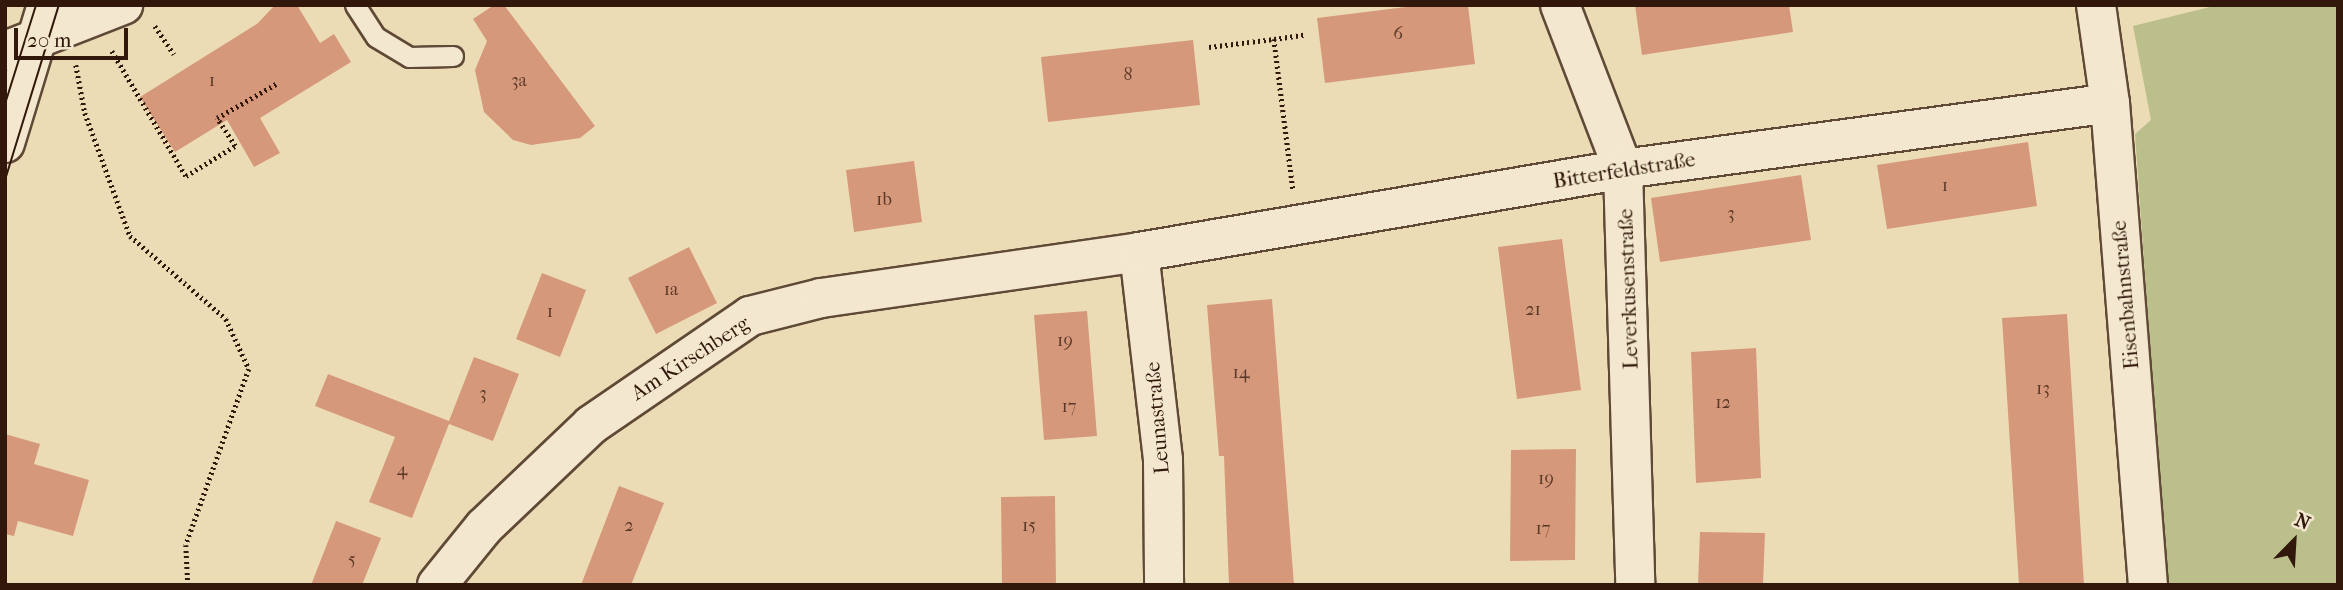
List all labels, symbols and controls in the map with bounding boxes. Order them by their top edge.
scale bar [18,14,131,58]
house number: 6 [1393,23,1403,45]
text: 20 m [27,28,71,52]
house number: 8 [1123,64,1133,86]
house number: 1 [209,70,215,92]
house number: 3a [511,70,527,92]
street label: Bitterfeldstraße [1551,146,1697,194]
house number: 1 [1942,175,1948,197]
house number: 1b [876,189,892,211]
house number: 3 [1727,203,1735,225]
street label: Leverkusenstraße [1613,208,1643,370]
street label: Eisenbahnstraße [2106,219,2144,371]
house number: 1a [664,279,678,301]
house number: 21 [1525,299,1541,321]
house number: 1 [547,301,553,323]
street label: Am Kirschberg [626,310,754,406]
house number: 19 [1057,330,1073,352]
street label: Leunastraße [1140,361,1174,475]
house number: 14 [1232,362,1250,384]
house number: 13 [2036,378,2050,400]
house number: 3 [479,383,487,405]
house number: 12 [1715,392,1731,414]
house number: 17 [1061,396,1077,418]
house number: 4 [397,459,407,481]
house number: 19 [1538,468,1554,490]
north arrow [2259,506,2329,576]
text: N [2291,509,2314,535]
house number: 2 [624,515,634,537]
house number: 15 [1022,515,1036,537]
house number: 17 [1535,518,1551,540]
house number: 5 [348,549,356,571]

